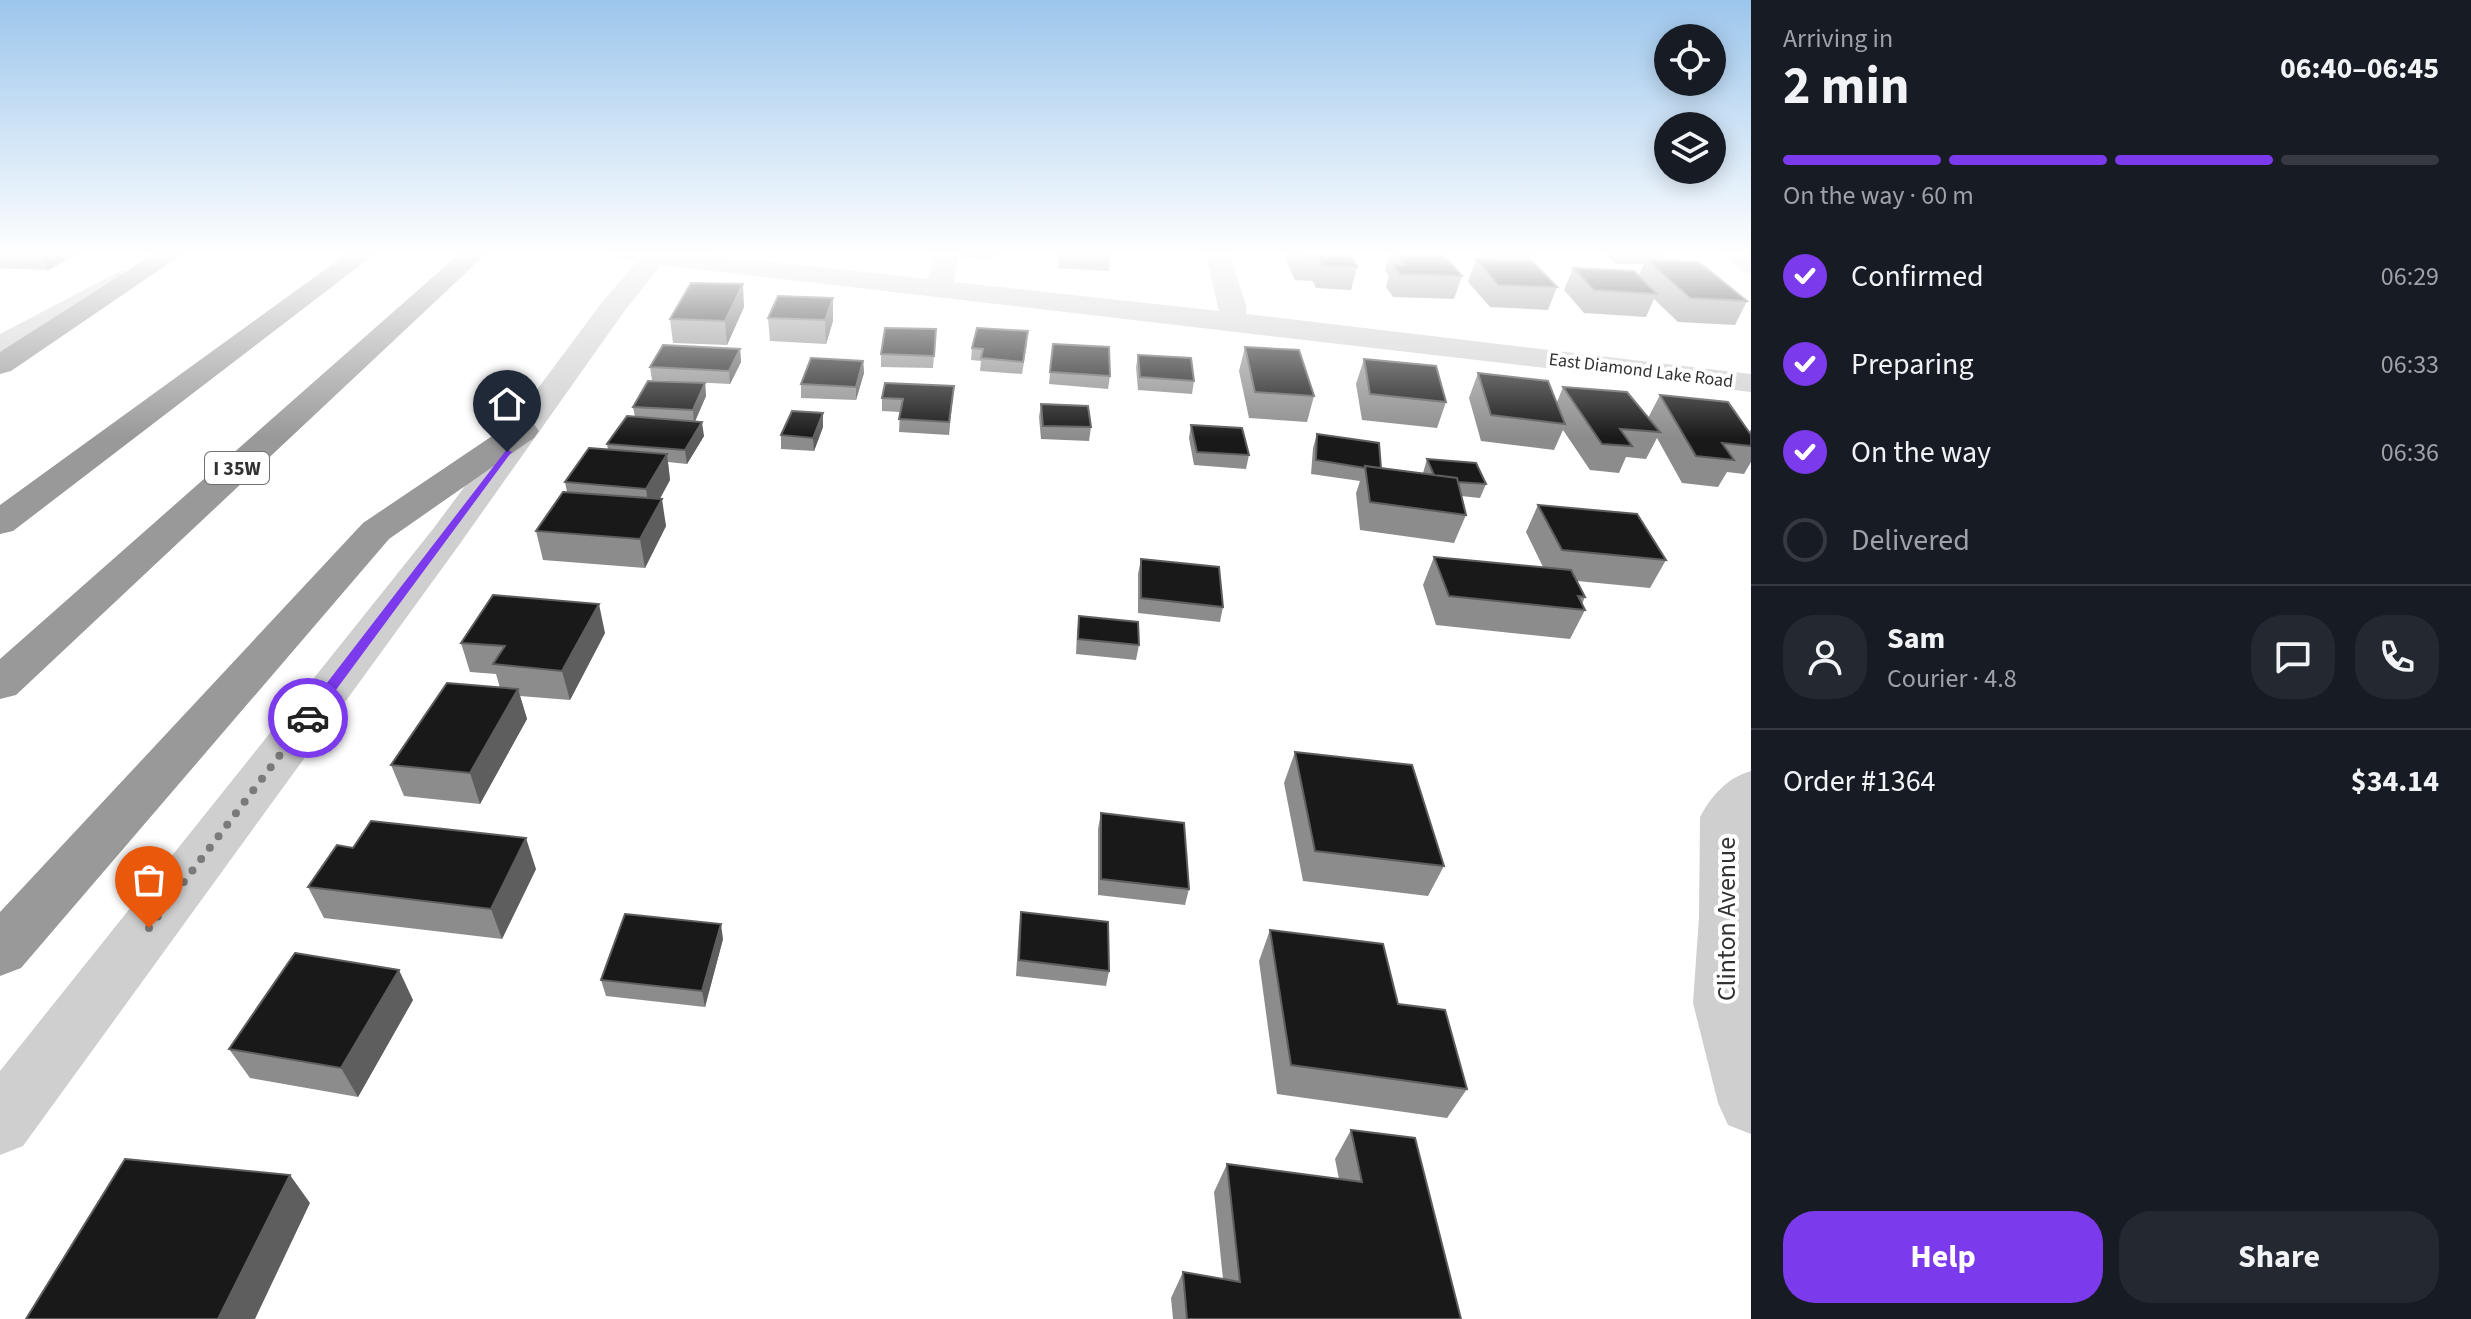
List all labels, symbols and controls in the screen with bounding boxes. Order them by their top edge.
text: Arriving in [1783,20,1893,57]
map controls [1654,24,1726,184]
button: locate [1654,24,1726,96]
text: 06:40–06:45 [2280,47,2439,90]
text: 2 min [1783,50,1910,124]
button: layers [1654,112,1726,184]
text: On the way · 60 m [1783,177,1974,214]
icon: check [1783,254,1827,298]
text: Confirmed [1851,255,1984,298]
text: 06:29 [2381,258,2439,295]
icon: check [1783,342,1827,386]
text: Preparing [1851,343,1974,386]
text: 06:33 [2381,346,2439,383]
street label: East Diamond Lake Road [1547,347,1735,394]
pin [473,370,541,452]
icon: home [485,382,529,426]
icon: check [1783,430,1827,474]
text: On the way [1851,431,1991,474]
text: 06:36 [2381,434,2439,471]
road number: I 35W [205,452,269,484]
text: Delivered [1851,519,1970,562]
button: person [1783,615,1867,699]
button: chat [2251,615,2335,699]
button: phone [2355,615,2439,699]
text: Sam [1887,617,1945,660]
text: Courier · 4.8 [1887,660,2017,697]
courier [268,678,348,758]
icon: car [286,696,330,740]
text: Order #1364 [1783,760,1936,803]
text: $34.14 [2351,760,2439,803]
street label: Clinton Avenue [1708,837,1745,1001]
pin [115,846,183,928]
icon: bag [127,858,171,902]
button: Help [1783,1211,2103,1303]
button: Share [2119,1211,2439,1303]

